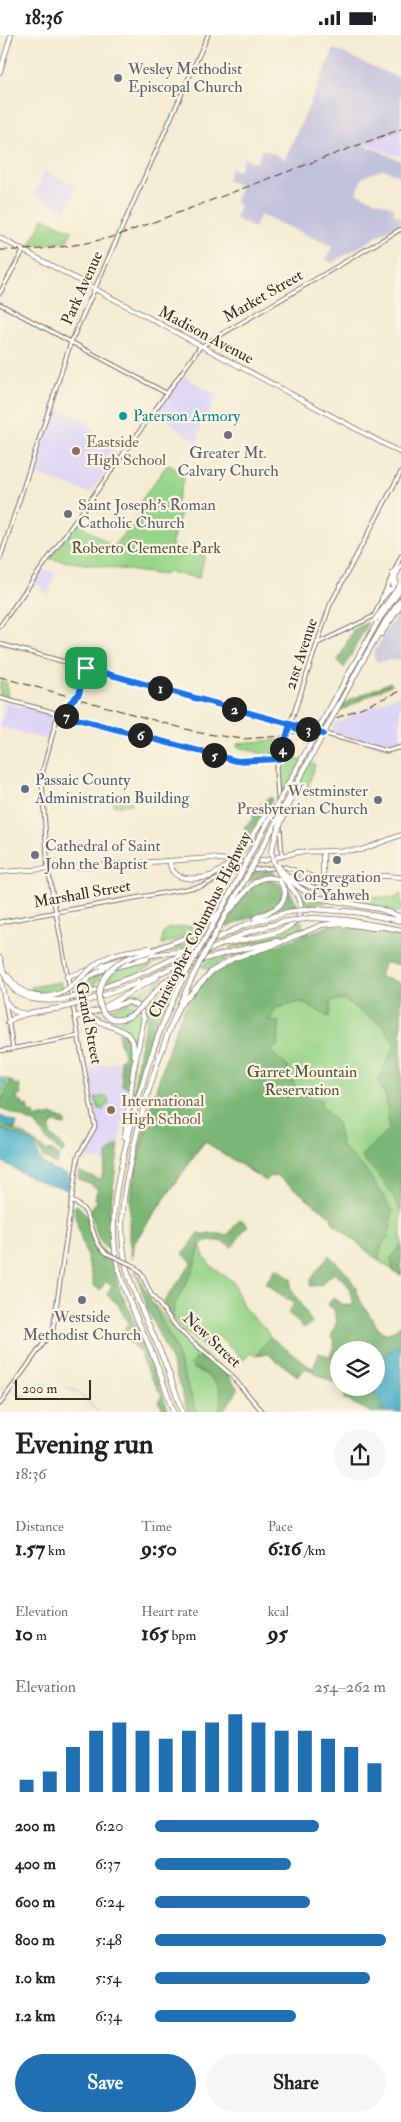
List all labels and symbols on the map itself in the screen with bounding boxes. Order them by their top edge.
place label: Wesley Methodist Episcopal Church [127,59,243,98]
marker: Wesley Methodist Episcopal Church [112,72,124,84]
street label: Park Avenue [57,248,107,328]
street label: Market Street [219,265,307,327]
street label: Madison Avenue [155,301,257,369]
place label: Paterson Armory [133,406,241,426]
marker: Paterson Armory [117,410,129,422]
marker: Greater Mt. Calvary Church [222,429,234,441]
place label: Eastside High School [86,432,166,470]
place label: Greater Mt. Calvary Church [177,443,279,481]
marker: Eastside High School [70,445,82,457]
place label: Saint Joseph's Roman Catholic Church [78,495,216,533]
marker: Saint Joseph's Roman Catholic Church [62,508,74,520]
park label: Roberto Clemente Park [71,538,221,558]
street label: 21st Avenue [280,615,322,692]
pin [65,647,107,689]
pin: 1 [148,675,172,701]
pin: 2 [222,697,246,721]
pin: 7 [54,703,78,729]
pin: 3 [296,717,320,741]
pin: 6 [128,723,152,747]
pin: 4 [270,737,294,761]
pin: 5 [202,743,226,767]
place label: Passaic County Administration Building [34,770,191,808]
place label: Westminster Presbyterian Church [237,781,369,819]
marker: Passaic County Administration Building [19,783,31,795]
marker: Westminster Presbyterian Church [372,794,384,806]
street label: Christopher Columbus Highway [144,828,257,1022]
place label: Cathedral of Saint John the Baptist [44,836,161,875]
marker: Cathedral of Saint John the Baptist [29,849,41,861]
marker: Congregation of Yahweh [331,854,343,866]
place label: Congregation of Yahweh [293,867,381,905]
street label: Marshall Street [32,876,132,912]
street label: Grand Street [71,980,107,1066]
park label: Garret Mountain Reservation [247,1062,357,1100]
place label: International High School [121,1091,204,1129]
marker: International High School [105,1104,117,1116]
marker: Westside Methodist Church [76,1294,88,1306]
place label: Westside Methodist Church [23,1307,142,1345]
street label: New Street [179,1308,245,1372]
scale bar [15,1377,91,1400]

